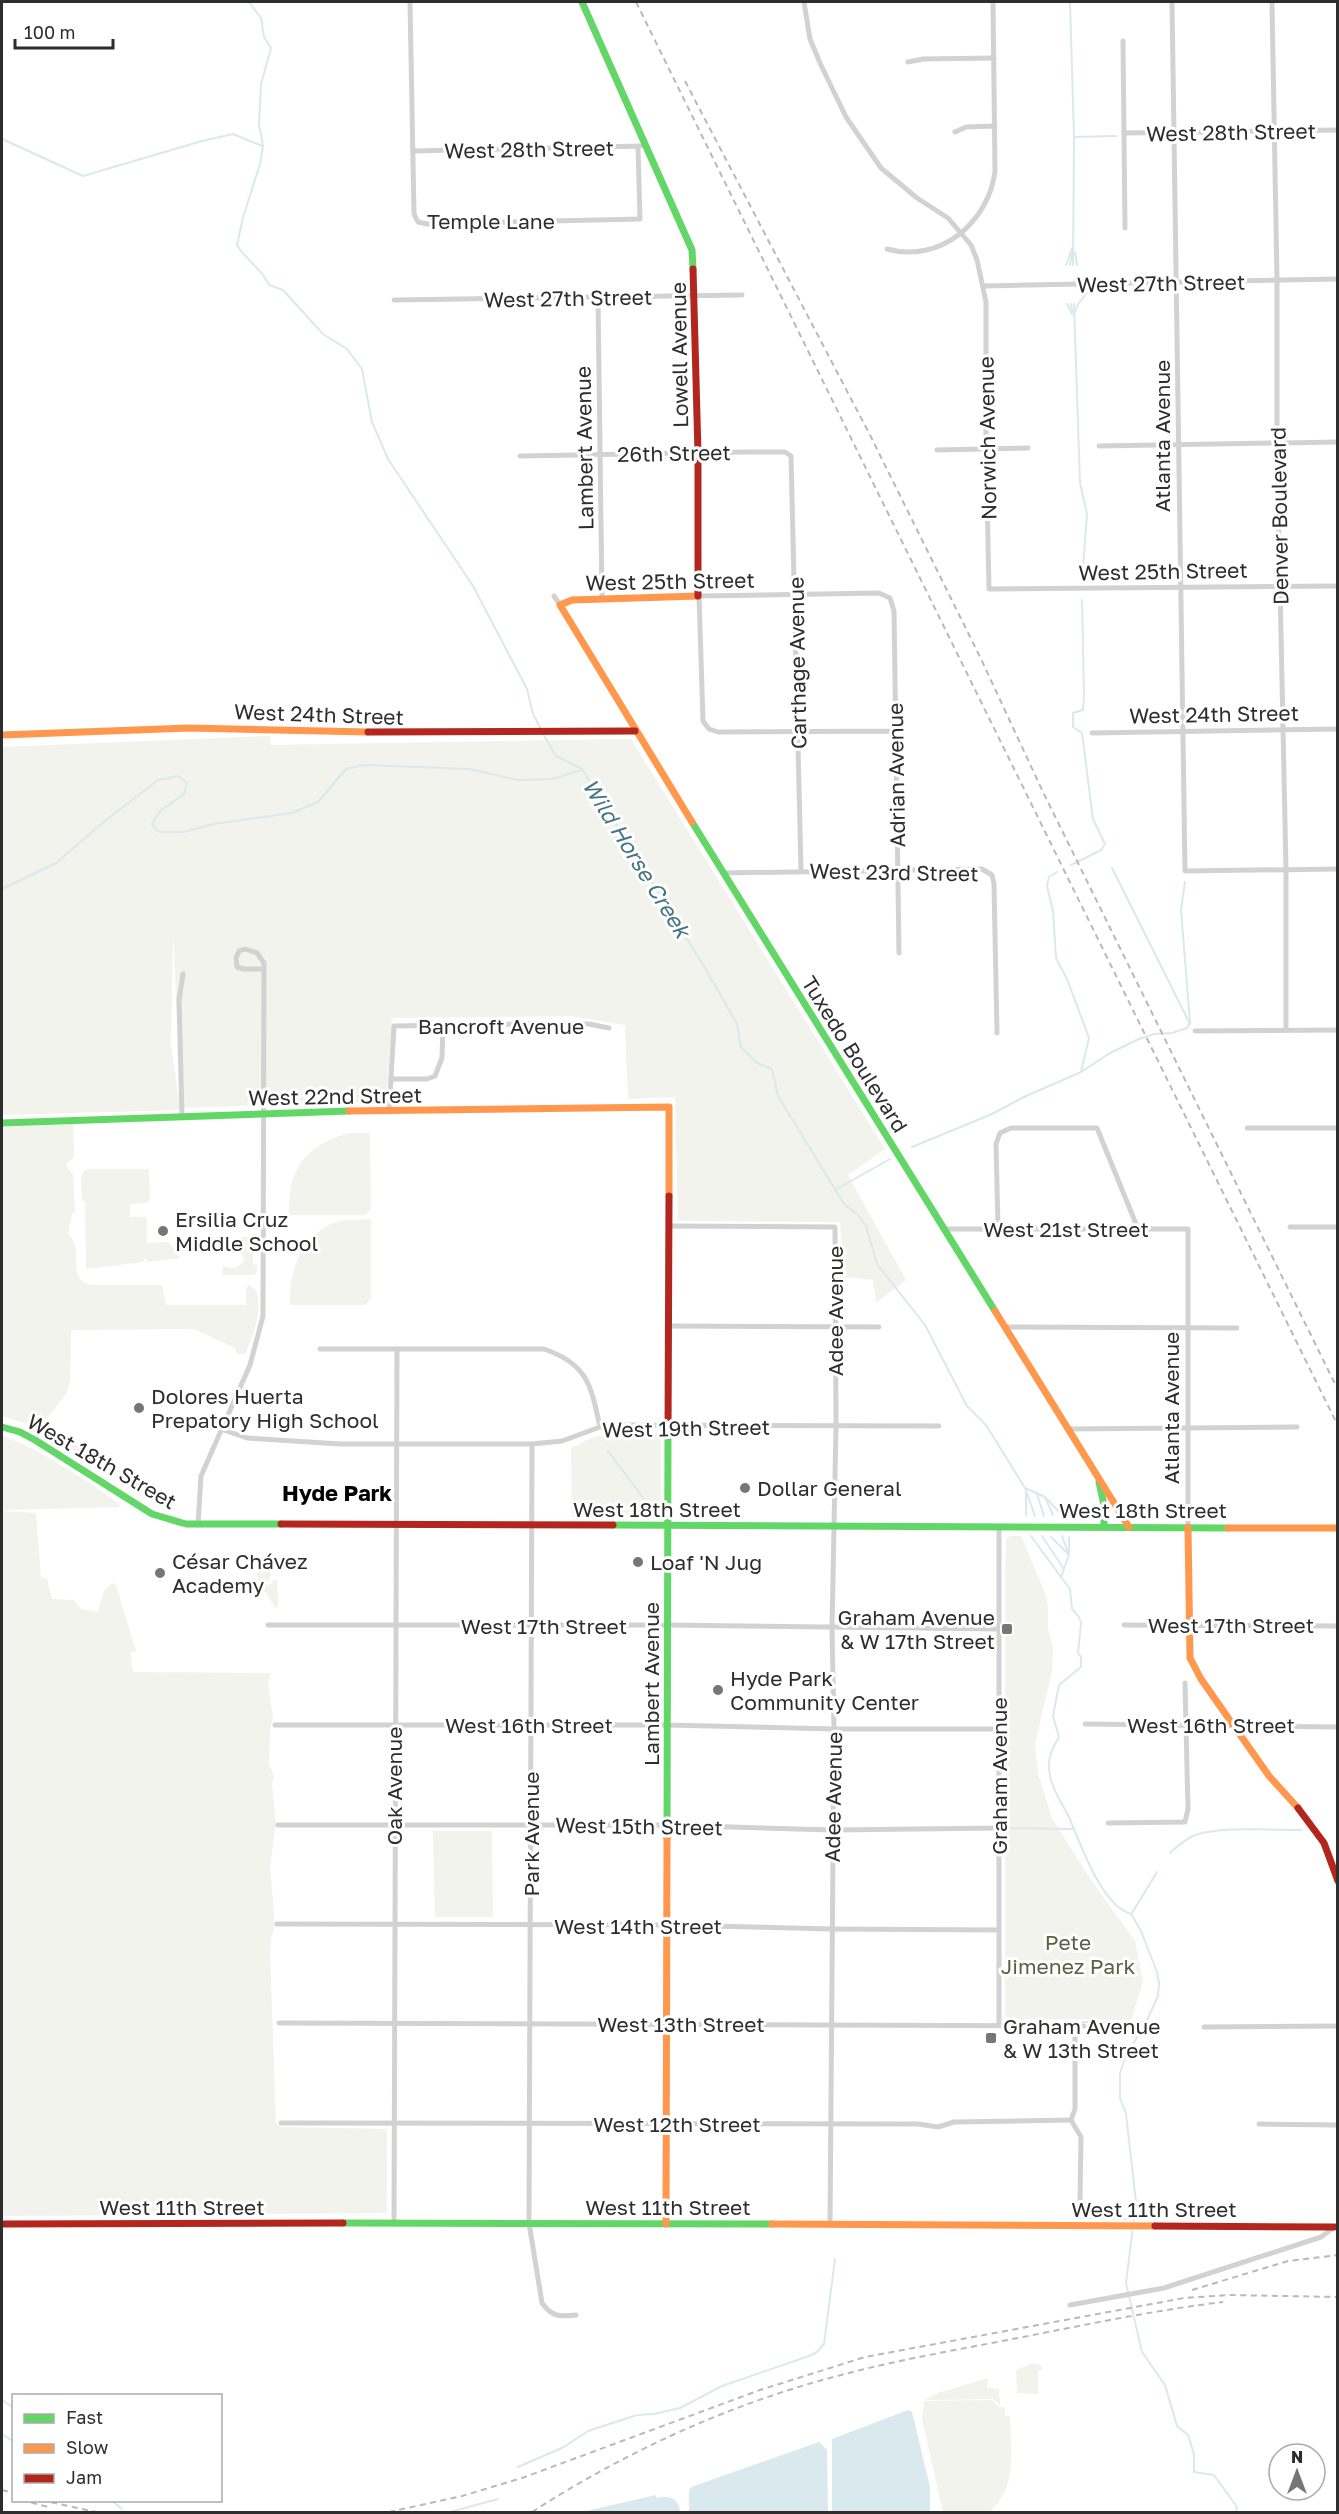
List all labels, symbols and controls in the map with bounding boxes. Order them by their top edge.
scale bar [15,12,112,50]
text: 100 m [24,21,75,43]
street label: West 28th Street [1146,118,1316,146]
street label: West 28th Street [444,135,614,163]
street label: Temple Lane [427,208,555,234]
street label: West 27th Street [1077,269,1245,297]
street label: Lowell Avenue [665,282,693,428]
street label: West 27th Street [484,284,652,312]
street label: Norwich Avenue [973,356,1001,520]
street label: Atlanta Avenue [1149,360,1175,512]
street label: Lambert Avenue [570,366,598,530]
street label: Denver Boulevard [1264,427,1294,605]
street label: 26th Street [617,439,731,467]
street label: West 25th Street [1078,557,1248,585]
street label: West 25th Street [585,567,755,595]
street label: Carthage Avenue [782,577,812,749]
street label: West 24th Street [234,698,404,730]
street label: West 24th Street [1129,700,1299,728]
street label: Adrian Avenue [882,702,910,848]
water label: Wild Horse Creek [577,773,698,945]
street label: West 23rd Street [809,858,979,886]
street label: Tuxedo Boulevard [796,971,914,1137]
street label: Bancroft Avenue [418,1013,584,1039]
street label: West 22nd Street [248,1081,422,1111]
place label: Ersilia Cruz Middle School [175,1206,318,1256]
street label: West 21st Street [983,1216,1149,1242]
marker: Ersilia Cruz Middle School [156,1224,170,1238]
street label: Adee Avenue [822,1246,848,1376]
street label: Atlanta Avenue [1158,1332,1184,1484]
place label: Dolores Huerta Prepatory High School [151,1383,379,1433]
marker: Dolores Huerta Prepatory High School [132,1401,146,1415]
street label: West 18th Street [23,1408,181,1514]
street label: West 19th Street [602,1414,770,1442]
place label: Dollar General [757,1475,902,1501]
district label: Hyde Park [282,1479,392,1506]
marker: Dollar General [738,1481,752,1495]
street label: West 18th Street [573,1496,741,1522]
street label: West 18th Street [1059,1497,1227,1523]
place label: César Chávez Academy [172,1548,308,1598]
place label: Loaf 'N Jug [650,1549,762,1575]
marker: Loaf 'N Jug [631,1555,645,1569]
marker: César Chávez Academy [153,1566,167,1580]
street label: Lambert Avenue [638,1602,664,1766]
place label: Graham Avenue & W 17th Street [838,1604,995,1654]
street label: West 17th Street [1148,1612,1314,1638]
street label: West 17th Street [461,1613,627,1639]
marker: Graham Avenue & W 17th Street [1000,1622,1014,1636]
place label: Hyde Park Community Center [730,1665,919,1715]
marker: Hyde Park Community Center [711,1683,725,1697]
street label: Graham Avenue [986,1697,1012,1855]
street label: West 16th Street [445,1712,613,1738]
street label: West 16th Street [1127,1712,1295,1738]
street label: Oak Avenue [381,1727,407,1845]
street label: Adee Avenue [819,1732,847,1862]
street label: Park Avenue [518,1772,544,1896]
street label: West 15th Street [555,1812,723,1840]
street label: West 14th Street [554,1913,722,1939]
park label: Pete Jimenez Park [1001,1929,1135,1979]
street label: West 13th Street [597,2011,765,2037]
place label: Graham Avenue & W 13th Street [1003,2013,1160,2063]
marker: Graham Avenue & W 13th Street [984,2031,998,2045]
street label: West 12th Street [593,2111,761,2137]
street label: West 11th Street [99,2194,265,2220]
street label: West 11th Street [585,2194,751,2220]
street label: West 11th Street [1071,2196,1237,2222]
legend [12,2394,222,2502]
text: Fast [66,2406,103,2428]
text: Slow [66,2436,109,2458]
north arrow [1267,2442,1327,2502]
text: N [1291,2447,1303,2467]
text: Jam [66,2466,102,2488]

